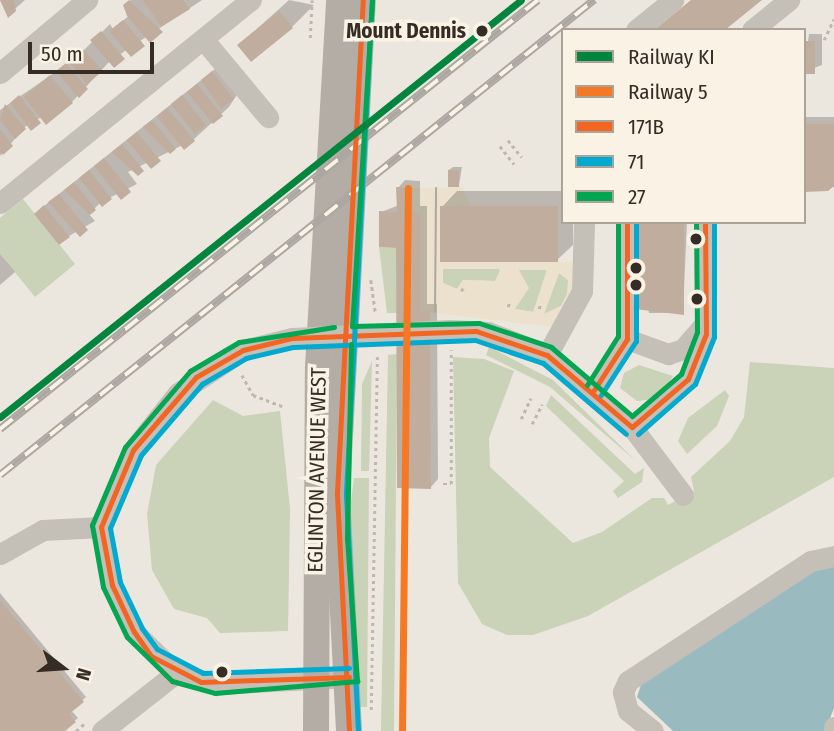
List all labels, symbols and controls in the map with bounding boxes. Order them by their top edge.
place label: Mount Dennis [346,18,466,44]
marker: Mount Dennis [472,21,492,41]
scale bar [32,28,158,72]
legend [561,28,806,224]
text: 50 m [41,41,83,67]
text: Railway KI [628,44,715,70]
text: Railway 5 [628,79,708,105]
text: 171B [628,114,664,140]
text: 71 [628,149,644,175]
text: 27 [628,184,646,210]
unlabelled marker [689,232,703,246]
unlabelled marker [629,261,643,275]
unlabelled marker [629,278,643,292]
unlabelled marker [690,292,704,306]
street label: EGLINTON AVENUE WEST [303,367,331,573]
north arrow [28,633,98,703]
text: N [71,665,96,683]
unlabelled marker [215,665,229,679]

